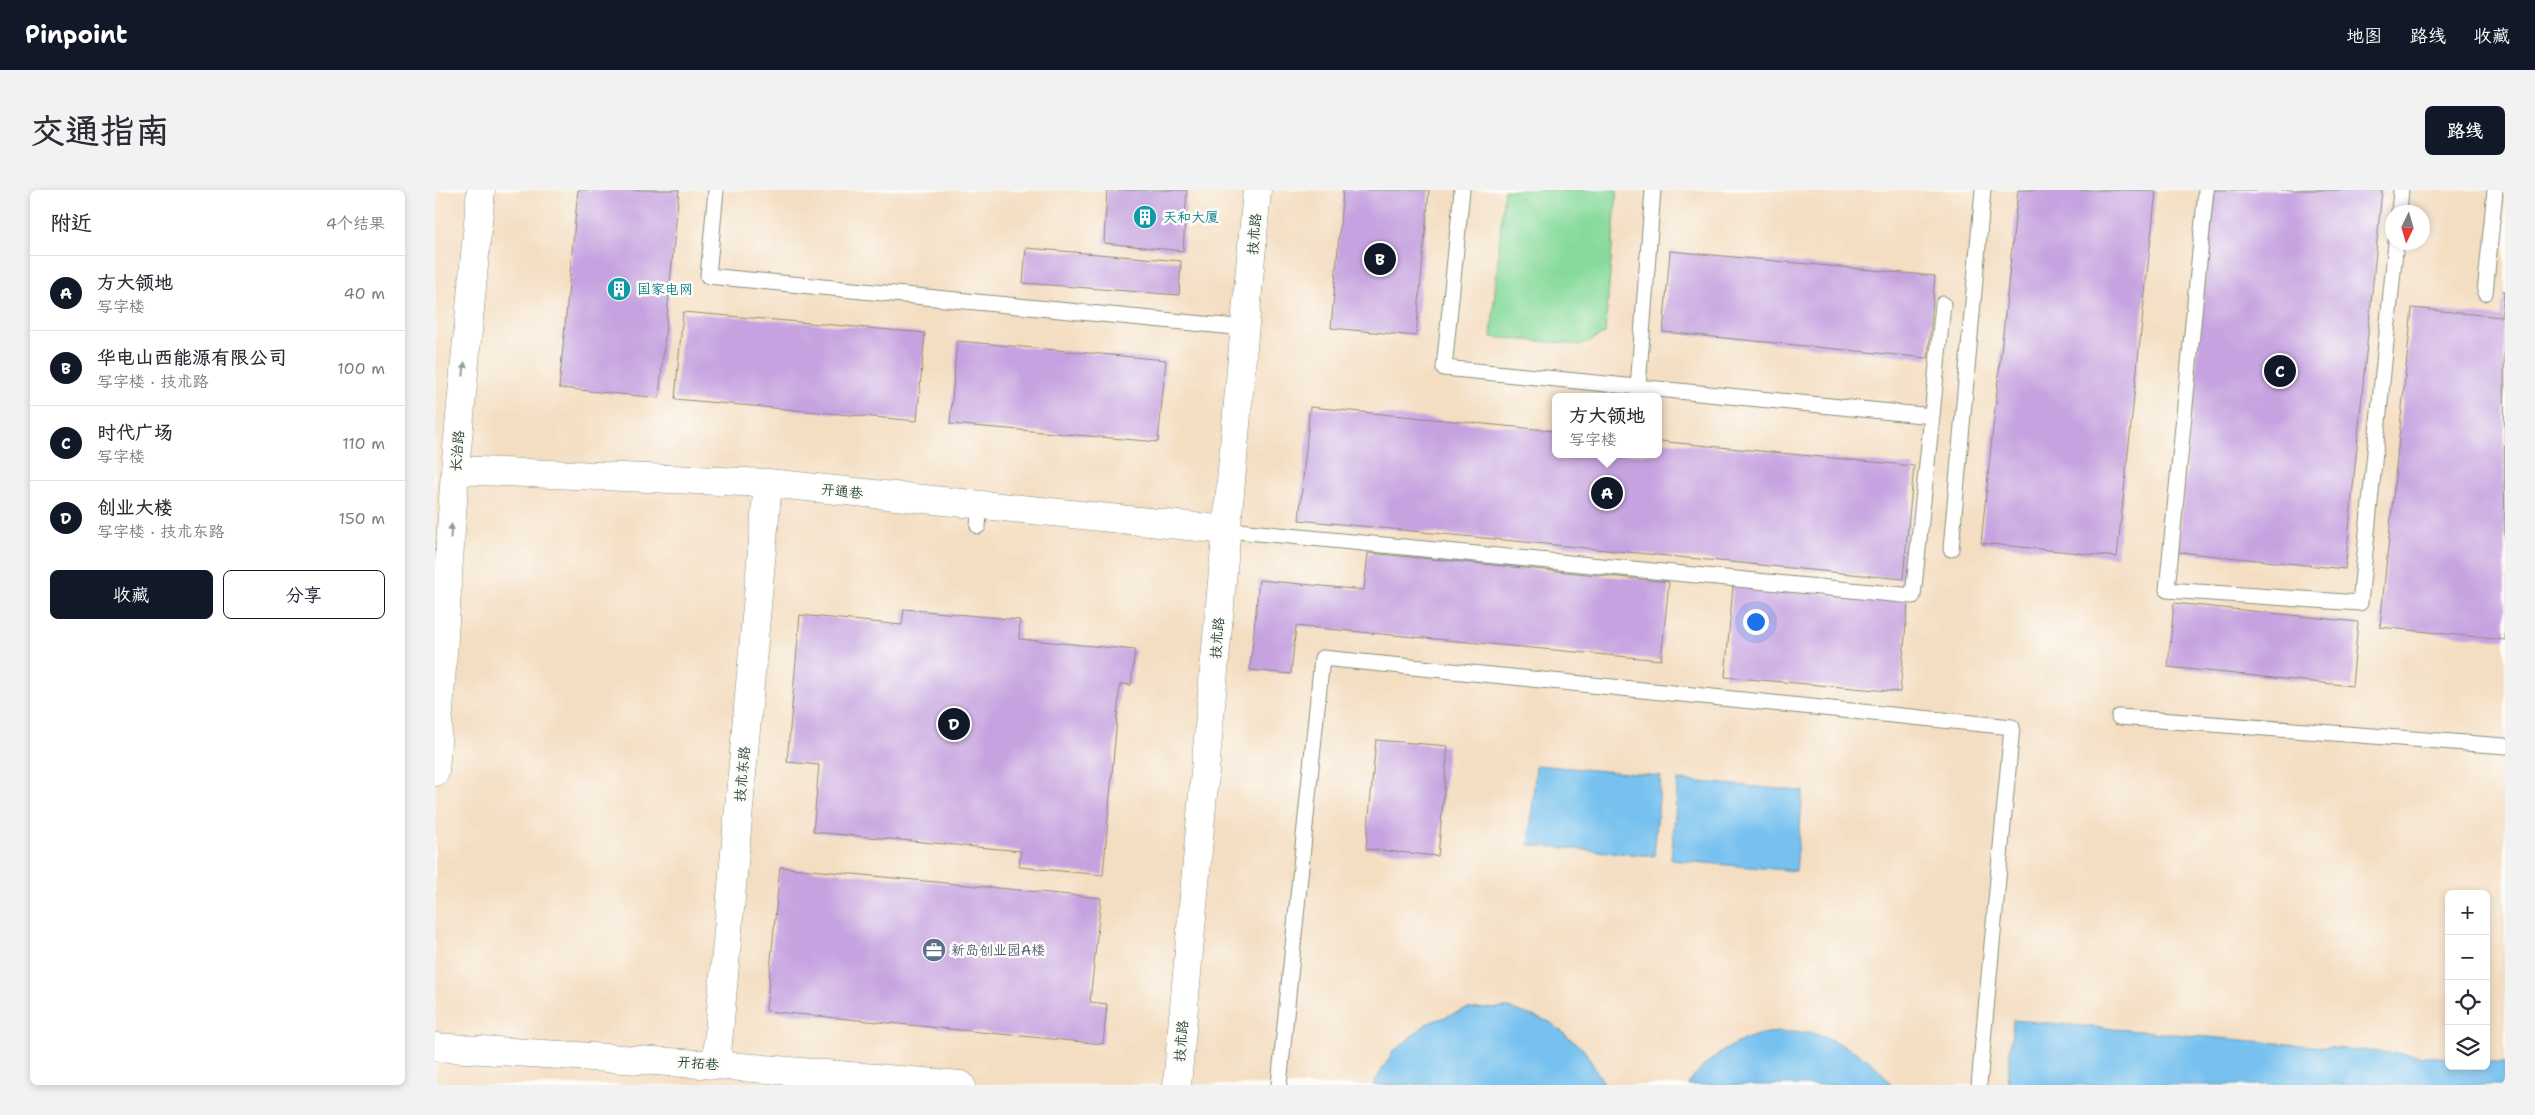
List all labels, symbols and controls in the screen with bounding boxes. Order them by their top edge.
text: Pinpoint [25,19,127,51]
text: 地图 [2346,24,2382,48]
text: 路线 [2410,24,2446,48]
text: 收藏 [2474,24,2510,48]
button: 路线 [2425,106,2505,155]
text: 交通指南 [30,107,170,154]
building icon: 天和大厦 [1132,204,1158,230]
north arrow [2385,205,2430,250]
place label: 天和大厦 [1163,208,1219,226]
text: 附近 [50,209,92,237]
street label: 技术路 [1243,212,1265,256]
text: 4个结果 [326,213,385,234]
pin: B [1364,240,1396,278]
text: 方大领地 [97,270,173,295]
building icon: 国家电网 [606,276,632,302]
place label: 国家电网 [637,280,693,298]
text: A [60,283,72,304]
text: 40 m [343,283,385,304]
text: 写字楼 [97,296,145,317]
text: 华电山西能源有限公司 [97,345,287,370]
pin: C [2264,352,2296,390]
text: B [61,358,71,379]
text: 100 m [337,358,385,379]
one-way arrow [460,361,468,377]
text: 写字楼 · 技术路 [97,371,208,392]
popup [1552,393,1662,458]
text: 方大领地 [1569,403,1645,428]
text: 时代广场 [97,420,173,445]
street label: 长治路 [446,429,468,473]
text: 写字楼 [1569,429,1617,450]
text: C [61,433,71,454]
text: 110 m [342,433,385,454]
text: 写字楼 [97,446,145,467]
pin: A [1591,474,1623,512]
street label: 开通巷 [820,480,865,502]
text: 创业大楼 [97,495,173,520]
text: D [60,508,72,529]
text: 150 m [338,508,385,529]
text: 写字楼 · 技术东路 [97,521,224,542]
one-way arrow [447,523,455,539]
button: 收藏 [50,570,213,619]
button: 分享 [223,570,385,619]
your location [1743,609,1769,635]
street label: 技术路 [1206,616,1228,660]
pin: D [938,705,970,743]
street label: 技术东路 [731,745,753,803]
map controls [2445,890,2490,1070]
button: + [2445,890,2490,935]
button: − [2445,935,2490,980]
office icon: 新岛创业园A楼 [921,937,947,963]
place label: 新岛创业园A楼 [951,941,1045,959]
button: locate [2445,980,2490,1025]
street label: 技术路 [1170,1019,1192,1063]
button: layers [2445,1025,2490,1070]
street label: 开拓巷 [676,1053,721,1074]

